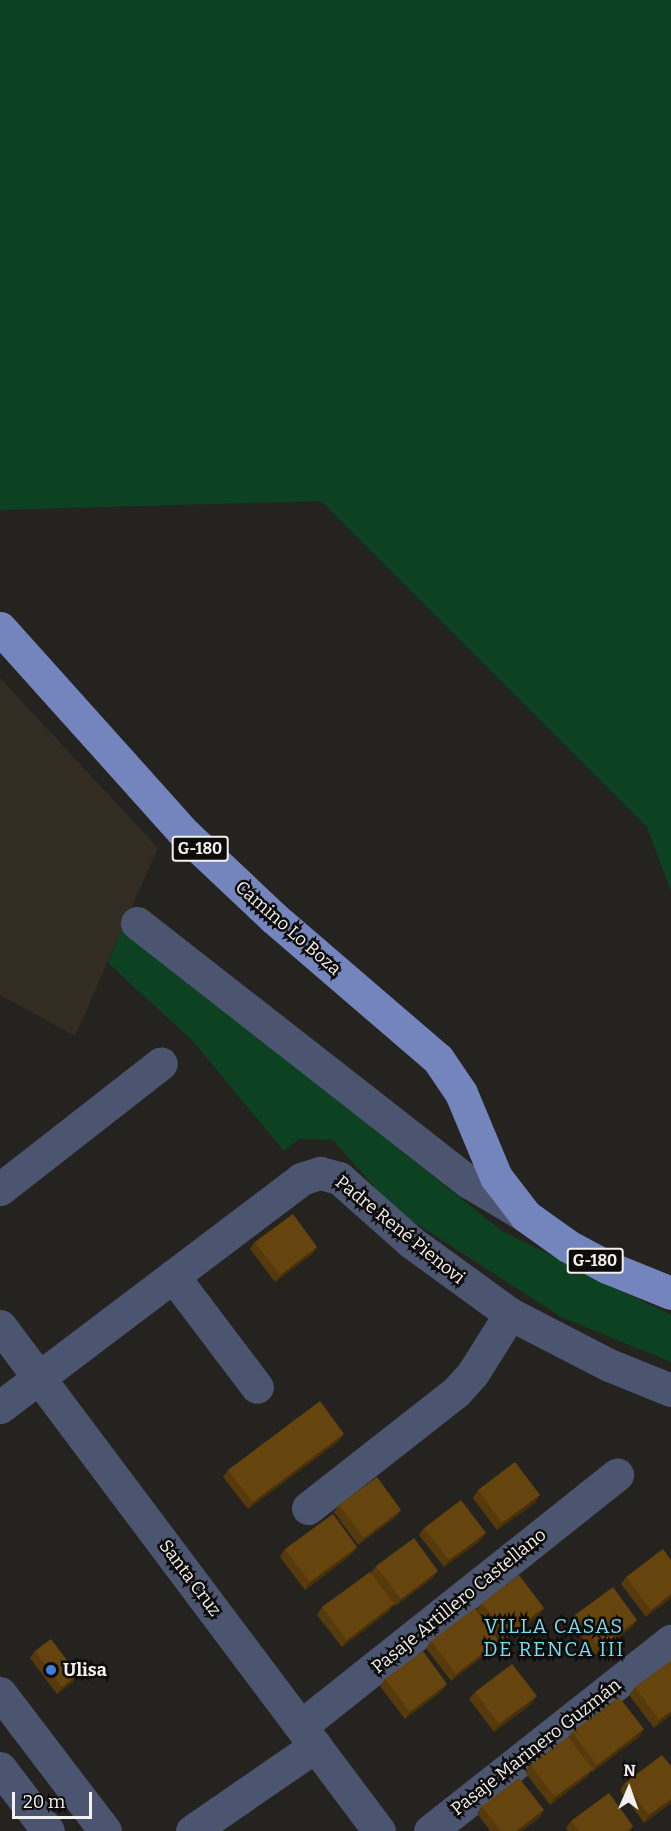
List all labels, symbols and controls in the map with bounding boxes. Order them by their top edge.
road number: G-180 [172,836,228,862]
street label: Camino Lo Boza [231,876,345,980]
street label: Padre René Pienovi [331,1171,469,1289]
road number: G-180 [566,1248,624,1274]
street label: Pasaje Artillero Castellano [367,1524,551,1678]
street label: Santa Cruz [154,1536,226,1620]
district label: VILLA CASAS DE RENCA III [483,1614,625,1661]
place label: Ulisa [63,1659,107,1681]
marker: Ulisa [44,1663,58,1677]
street label: Pasaje Marinero Guzmán [447,1674,625,1820]
north arrow [599,1759,659,1819]
text: N [623,1761,636,1780]
scale bar [15,1780,94,1818]
text: 20 m [23,1791,65,1813]

